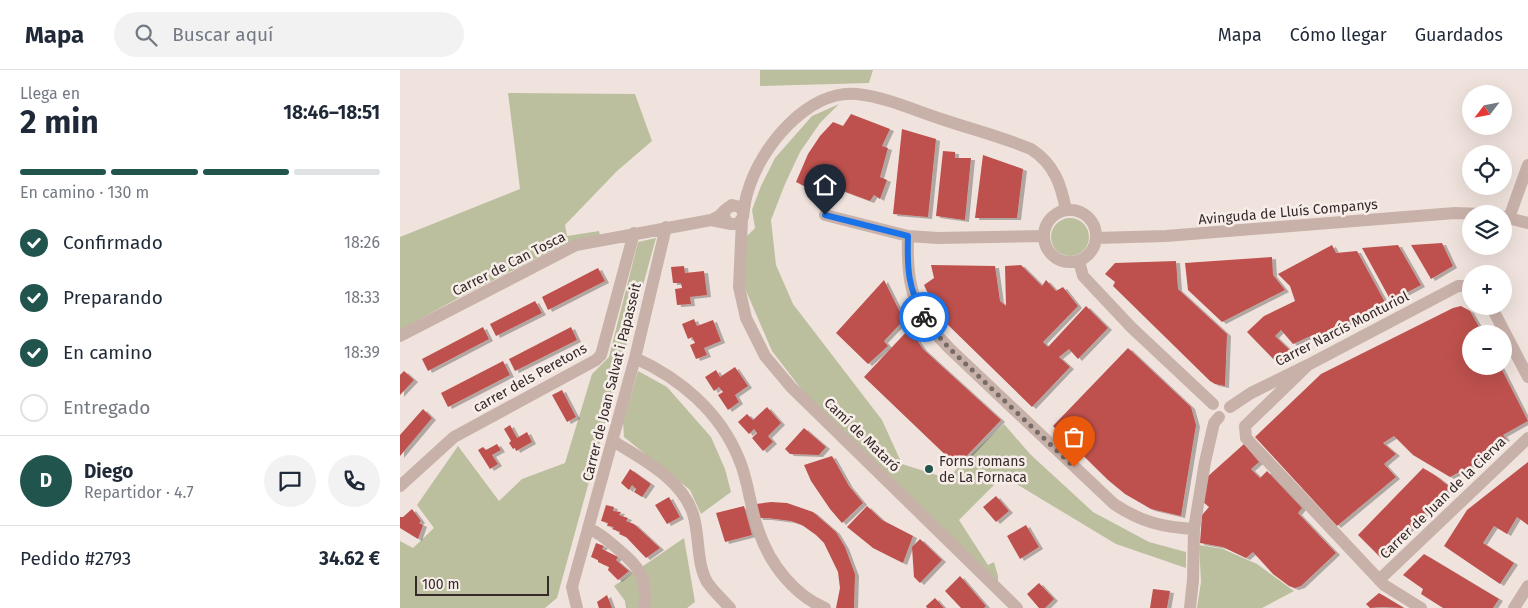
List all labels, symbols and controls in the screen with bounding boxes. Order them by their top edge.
search box [114,12,464,57]
text: Mapa [25,21,84,49]
icon: search [132,21,160,49]
text: Buscar aquí [172,23,273,46]
text: Mapa [1218,24,1262,46]
text: Cómo llegar [1290,24,1387,46]
text: Guardados [1415,24,1503,46]
text: Llega en [20,84,80,103]
north arrow [1462,85,1512,135]
map controls [1462,85,1512,375]
text: 18:46–18:51 [283,101,380,124]
text: 2 min [20,103,99,141]
button: locate [1462,145,1512,195]
pin [804,164,846,215]
icon: home [811,171,839,199]
text: En camino · 130 m [20,183,149,202]
street label: Avinguda de Lluís Companys [1198,196,1379,228]
button: layers [1462,205,1512,255]
street label: Carrer de Can Tosca [450,228,568,300]
icon: check [20,229,48,257]
text: Confirmado [63,231,163,254]
text: 18:26 [344,233,380,252]
button: + [1462,265,1512,315]
street label: Carrer de Joan Salvat i Papasseit [579,280,645,483]
icon: check [20,284,48,312]
text: Preparando [63,286,163,309]
text: 18:33 [344,288,380,307]
street label: Carrer Narcís Monturiol [1272,288,1412,370]
courier [899,292,949,342]
icon: bike [910,303,938,331]
button: − [1462,325,1512,375]
icon: check [20,339,48,367]
street label: carrer dels Peretons [470,339,590,416]
text: En camino [63,341,152,364]
text: 18:39 [344,343,380,362]
street label: Camí de Mataró [821,395,903,475]
text: Entregado [63,396,150,419]
pin [1053,416,1095,467]
icon: bag [1060,423,1088,451]
street label: Carrer de Juan de la Cierva [1377,433,1509,563]
place label: Forns romans de La Fornaca [939,453,1027,486]
button: chat [264,455,316,507]
button: phone [328,455,380,507]
text: Diego [84,460,133,483]
marker: Forns romans de La Fornaca [923,463,935,475]
text: D [40,469,52,492]
text: Repartidor · 4.7 [84,483,194,502]
text: Pedido #2793 [20,547,131,570]
text: 34.62 € [319,547,380,570]
scale bar [415,573,549,596]
text: 100 m [422,576,459,593]

